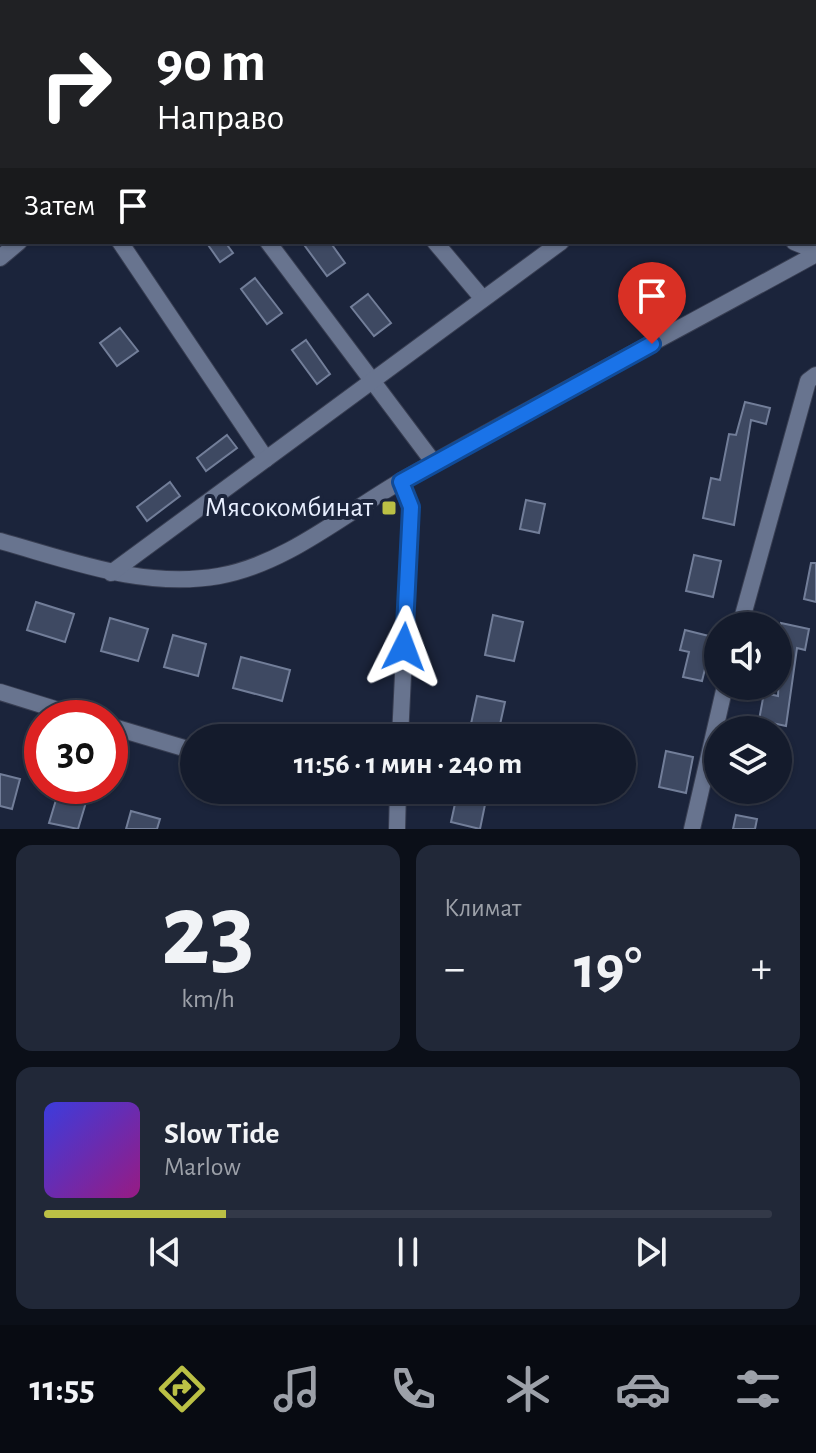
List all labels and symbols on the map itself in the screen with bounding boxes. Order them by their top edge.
pin [618,262,686,344]
place label: Мясокомбинат [204,494,374,522]
marker: Мясокомбинат [380,499,398,517]
position arrow [362,605,446,689]
speed limit sign: 30 [24,700,128,804]

